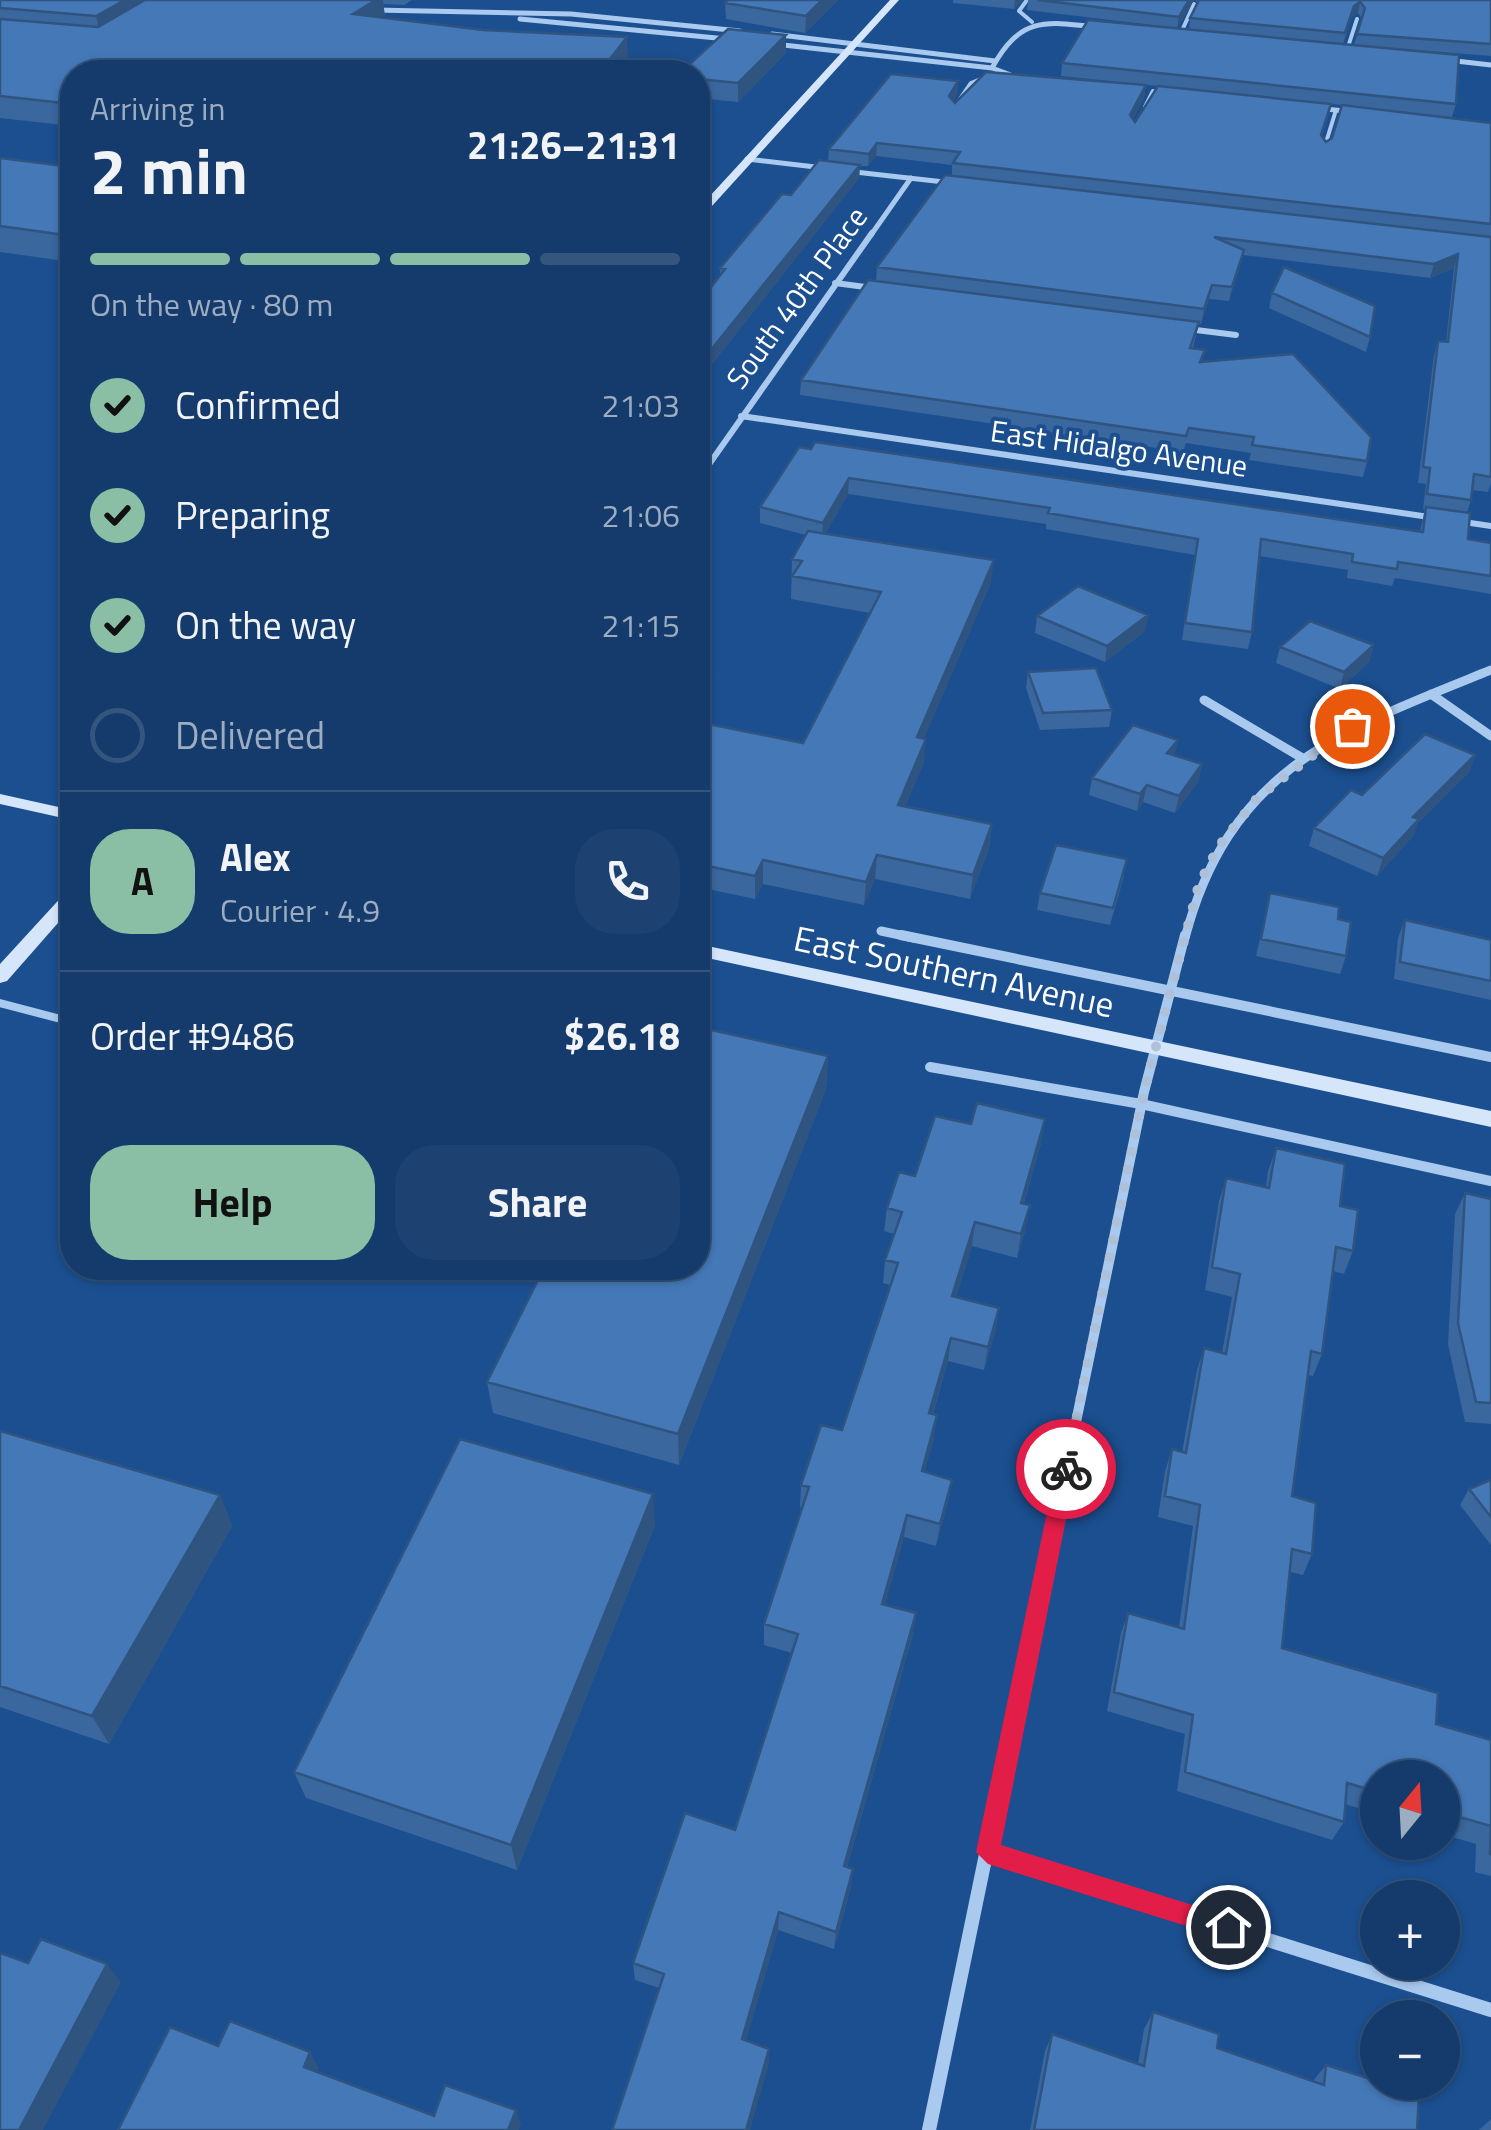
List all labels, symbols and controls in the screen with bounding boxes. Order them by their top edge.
text: Arriving in [90,84,226,132]
text: 21:26–21:31 [467,116,680,174]
text: 2 min [90,120,248,219]
street label: South 40th Place [714,197,878,398]
text: On the way · 80 m [90,280,333,328]
text: Confirmed [175,376,341,434]
icon: check [90,378,145,433]
text: 21:03 [601,381,680,429]
street label: East Hidalgo Avenue [988,407,1251,489]
text: Preparing [175,486,330,544]
icon: check [90,488,145,543]
text: 21:06 [601,491,680,539]
text: On the way [175,596,356,654]
icon: check [90,598,145,653]
text: 21:15 [601,601,680,649]
pin [1310,684,1395,769]
icon: bag [1325,699,1380,754]
text: Delivered [175,706,325,764]
text: Alex [220,828,291,886]
button: phone [575,829,680,934]
text: A [131,852,154,910]
text: Courier · 4.9 [220,886,380,934]
street label: East Southern Avenue [789,911,1119,1031]
text: Order #9486 [90,1007,295,1065]
text: $26.18 [564,1007,680,1065]
button: Help [90,1145,375,1260]
button: Share [395,1145,680,1260]
courier [1016,1419,1116,1519]
icon: bike [1039,1442,1094,1497]
north arrow [1360,1760,1460,1860]
map controls [1360,1760,1460,2100]
button: + [1360,1880,1460,1980]
pin [1186,1885,1271,1970]
icon: home [1201,1900,1256,1955]
button: − [1360,2000,1460,2100]

